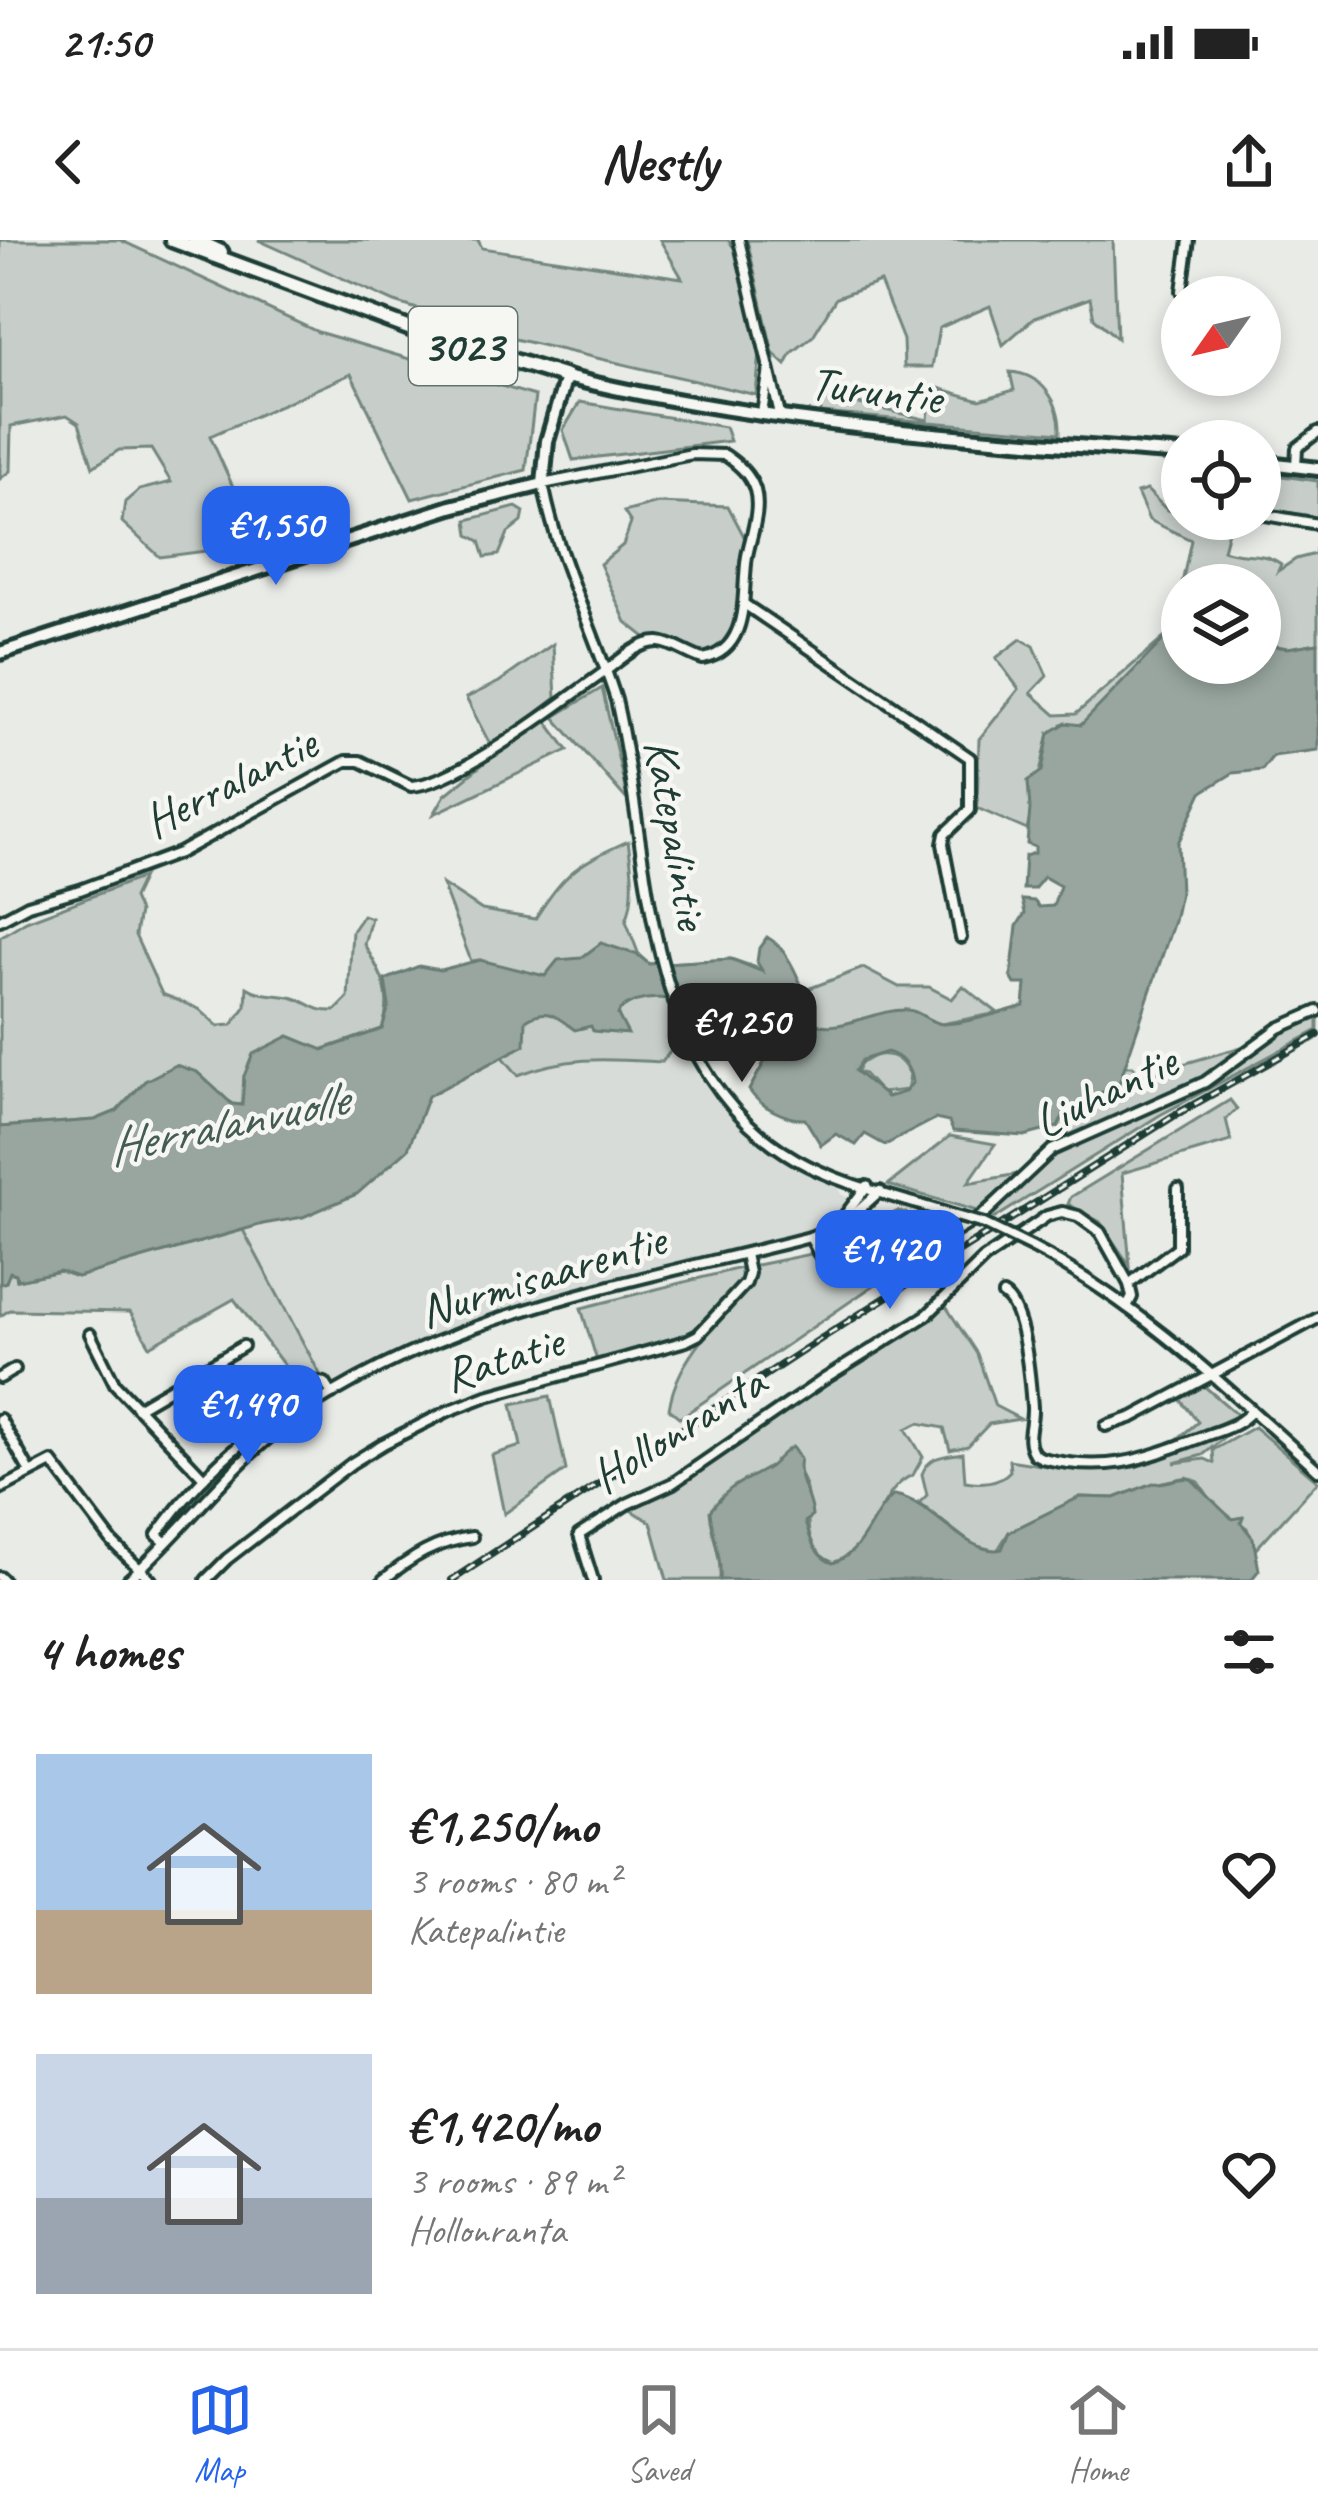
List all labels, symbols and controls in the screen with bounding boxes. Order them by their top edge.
text: 21:50 [60,14,149,71]
text: Nestly [601,128,717,196]
icon: back [36,129,102,195]
icon: share [1216,129,1282,195]
north arrow [1161,276,1281,396]
map controls [1161,276,1281,684]
road number: 3023 [409,307,517,385]
street label: Turuntie [807,352,949,428]
button: locate [1161,420,1281,540]
pin: €1,550 [178,486,374,588]
text: €1,550 [229,500,323,549]
button: layers [1161,564,1281,684]
street label: Herralantie [133,711,330,851]
street label: Katepalintie [631,735,724,937]
pin: €1,250 [644,983,840,1085]
text: €1,250 [695,997,789,1046]
street label: Liuhantie [1024,1029,1189,1151]
water label: Herralanvuolle [102,1065,360,1180]
street label: Nurmisaarentie [412,1208,676,1341]
pin: €1,420 [792,1210,988,1312]
text: €1,420 [842,1224,938,1273]
street label: Ratatie [436,1310,573,1405]
street label: Hollonranta [580,1351,779,1506]
pin: €1,490 [150,1365,346,1467]
text: €1,490 [200,1379,296,1428]
icon: filters [1216,1619,1282,1685]
text: 4 homes [36,1620,180,1684]
text: €1,250/mo [408,1793,597,1857]
icon: home [132,1802,276,1946]
icon: heart [1216,1841,1282,1907]
text: 3 rooms · 80 m² [408,1857,619,1906]
text: Katepalintie [408,1906,564,1955]
text: €1,420/mo [408,2093,598,2157]
icon: home [132,2102,276,2246]
icon: heart [1216,2141,1282,2207]
text: 3 rooms · 89 m² [408,2157,619,2206]
text: Hollonranta [408,2206,566,2255]
tab: Map [187,2377,253,2491]
tab: Saved [626,2377,692,2491]
tab: Home [1065,2377,1131,2491]

